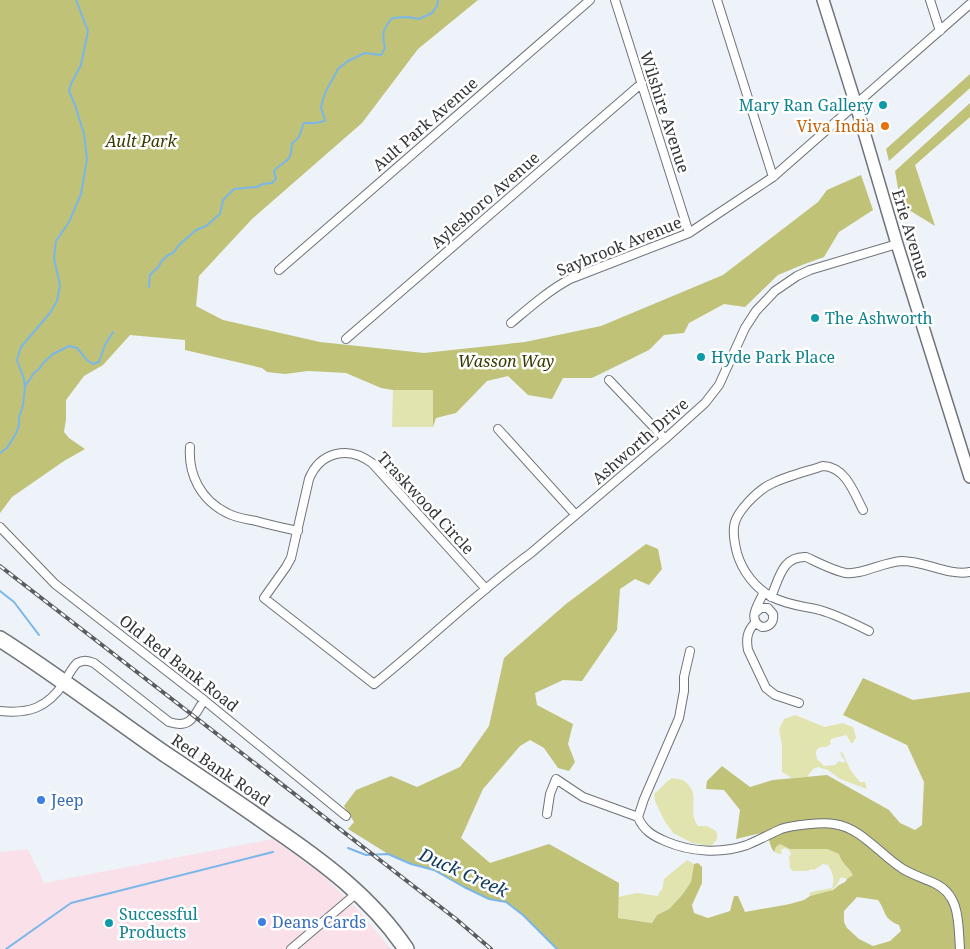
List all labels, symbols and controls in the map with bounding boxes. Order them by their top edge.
street label: Wilshire Avenue [635,48,695,176]
street label: Ault Park Avenue [368,72,482,176]
place label: Mary Ran Gallery [739,94,874,116]
marker: Mary Ran Gallery [877,99,889,111]
place label: Viva India [797,115,875,137]
marker: Viva India [879,120,891,132]
park label: Ault Park [104,130,178,152]
street label: Aylesboro Avenue [426,147,544,253]
street label: Erie Avenue [887,187,935,281]
street label: Saybrook Avenue [553,211,685,281]
place label: The Ashworth [825,307,933,329]
marker: The Ashworth [809,312,821,324]
place label: Hyde Park Place [711,346,835,368]
park label: Wasson Way [458,350,554,372]
marker: Hyde Park Place [695,351,707,363]
street label: Ashworth Drive [587,393,693,489]
street label: Traskwood Circle [373,447,479,559]
street label: Old Red Bank Road [115,609,243,717]
street label: Red Bank Road [167,729,275,811]
place label: Jeep [50,789,84,811]
marker: Jeep [35,794,47,806]
water label: Duck Creek [415,841,513,903]
place label: Successful Products [119,903,198,943]
place label: Deans Cards [272,911,366,933]
marker: Deans Cards [256,916,268,928]
marker: Successful Products [103,917,115,929]

